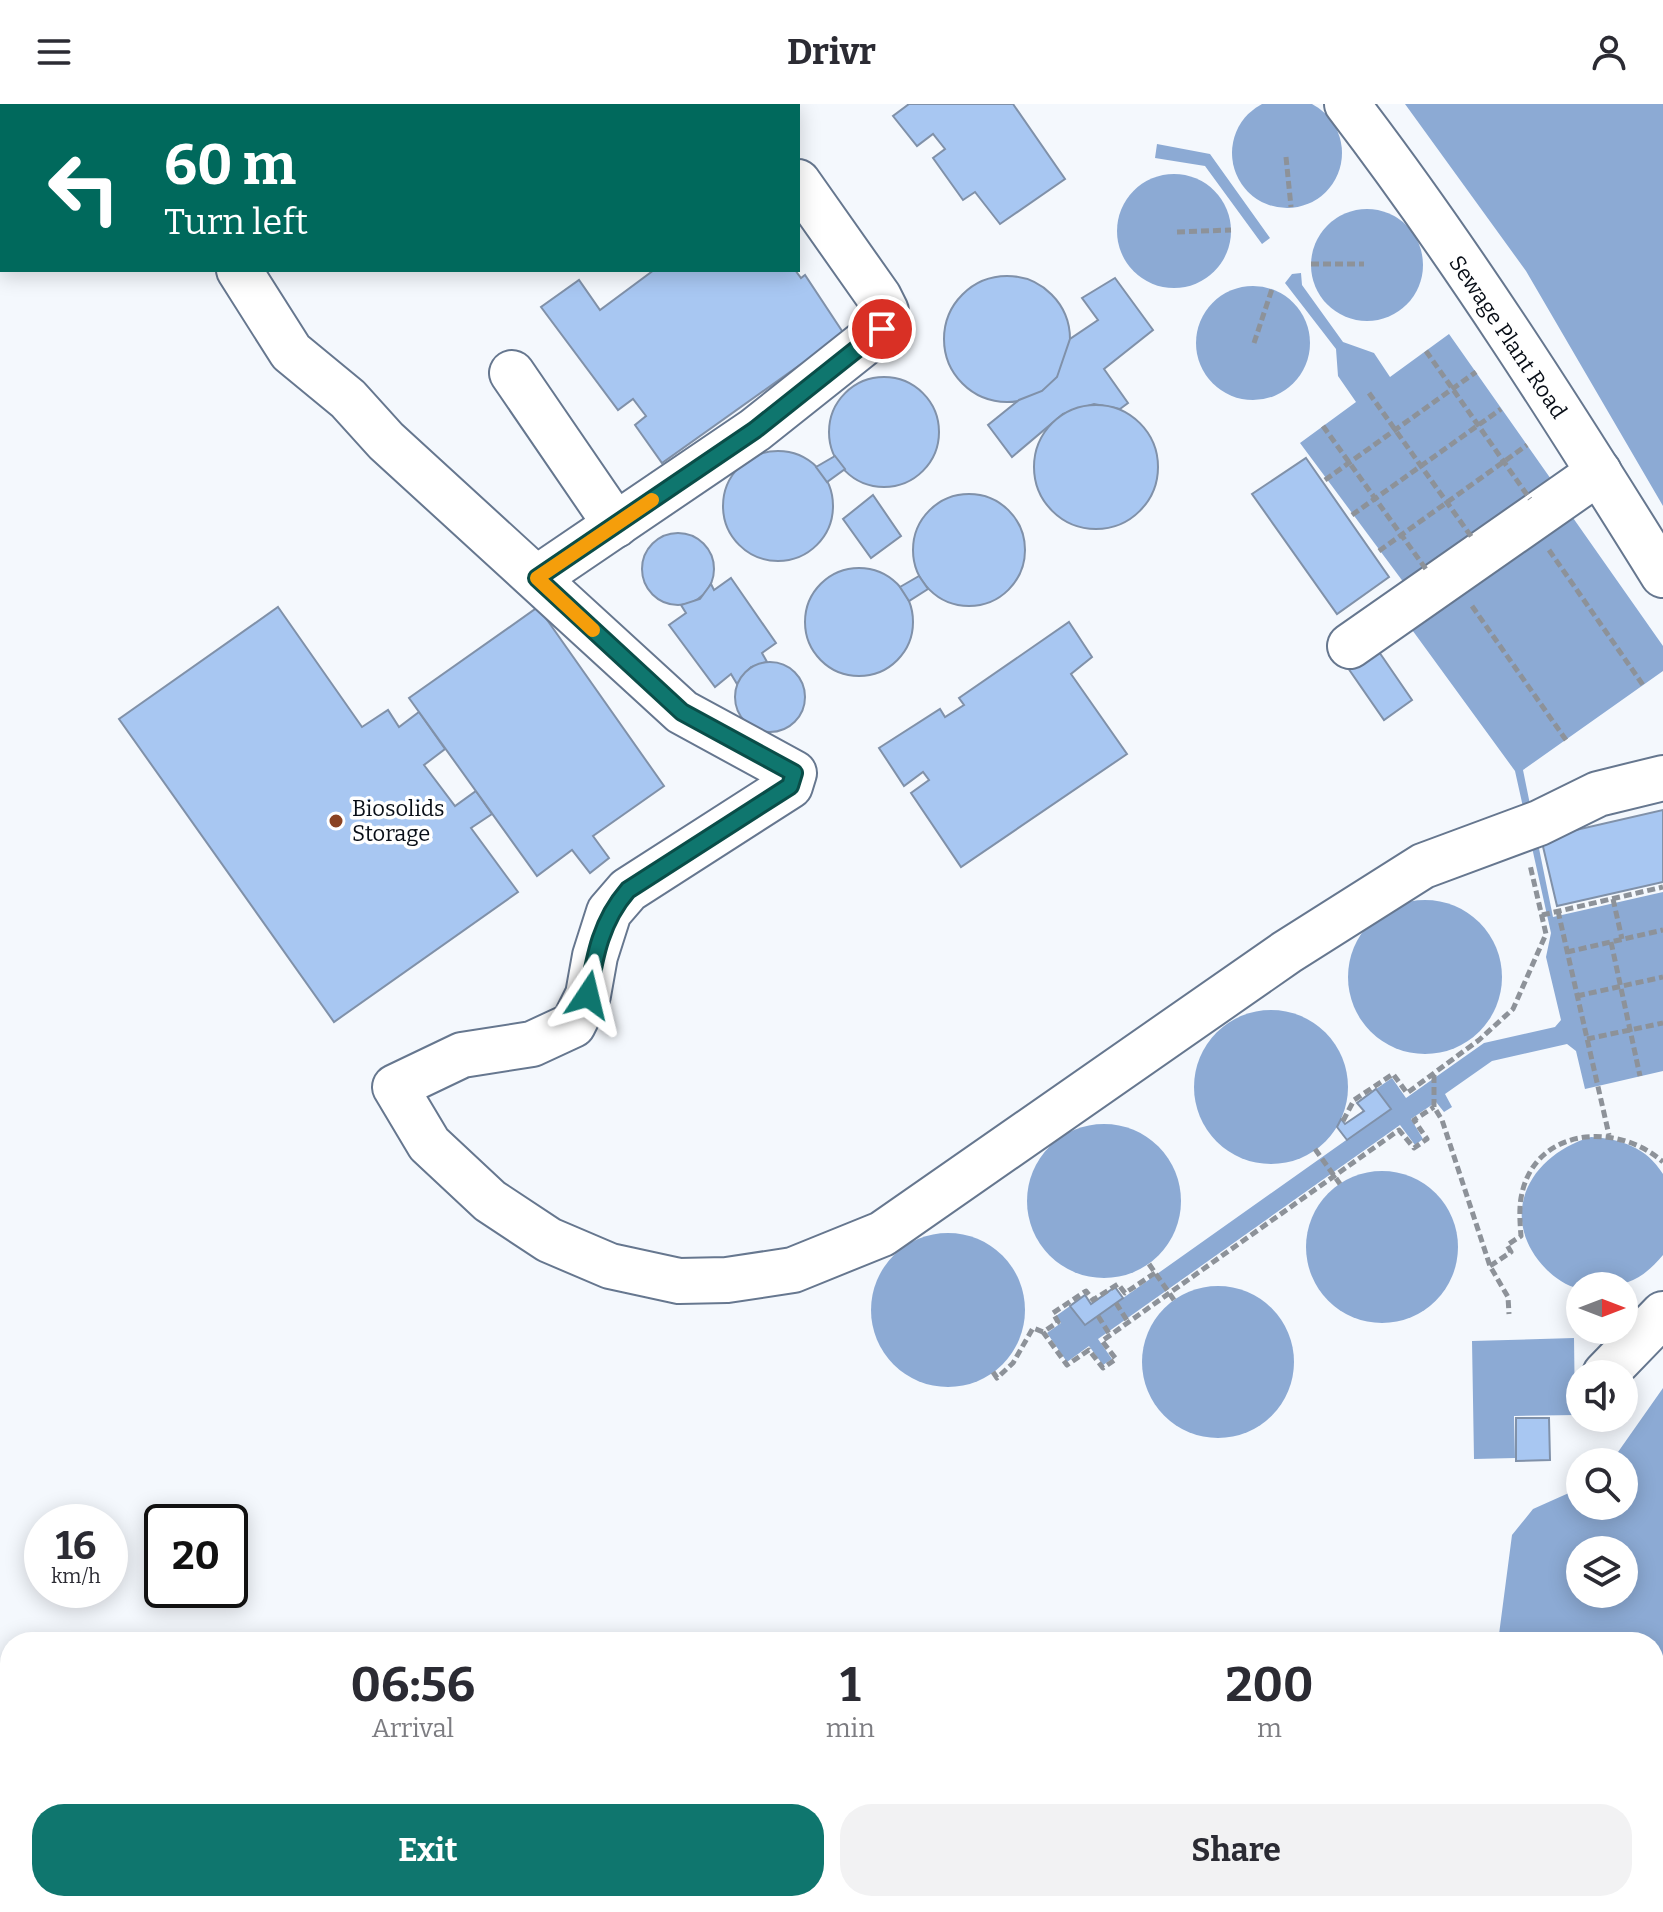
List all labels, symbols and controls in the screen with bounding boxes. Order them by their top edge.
icon: menu [32,30,76,74]
text: Drivr [787,30,876,74]
icon: person [1587,30,1631,74]
text: 60 m [164,132,296,199]
icon: left [32,136,136,240]
text: Turn left [164,200,308,244]
street label: Sewage Plant Road [1443,250,1573,424]
pin [848,295,916,363]
icon: arrive [860,307,904,351]
place label: Biosolids Storage [352,795,445,847]
marker: Biosolids Storage [327,812,345,830]
position arrow [546,953,630,1037]
north arrow [1566,1272,1638,1344]
map controls [1566,1272,1638,1608]
button: sound [1566,1360,1638,1432]
button: search [1566,1448,1638,1520]
speed limit sign: 20 [144,1504,248,1608]
text: 16 [56,1522,96,1570]
button: layers [1566,1536,1638,1608]
text: km/h [51,1564,101,1588]
text: 06:56 [351,1656,475,1714]
text: 1 [840,1656,861,1714]
text: 200 [1225,1656,1313,1714]
text: Arrival [372,1713,454,1744]
text: min [826,1713,875,1744]
text: m [1257,1713,1282,1744]
button: Exit [32,1804,824,1896]
button: Share [840,1804,1632,1896]

